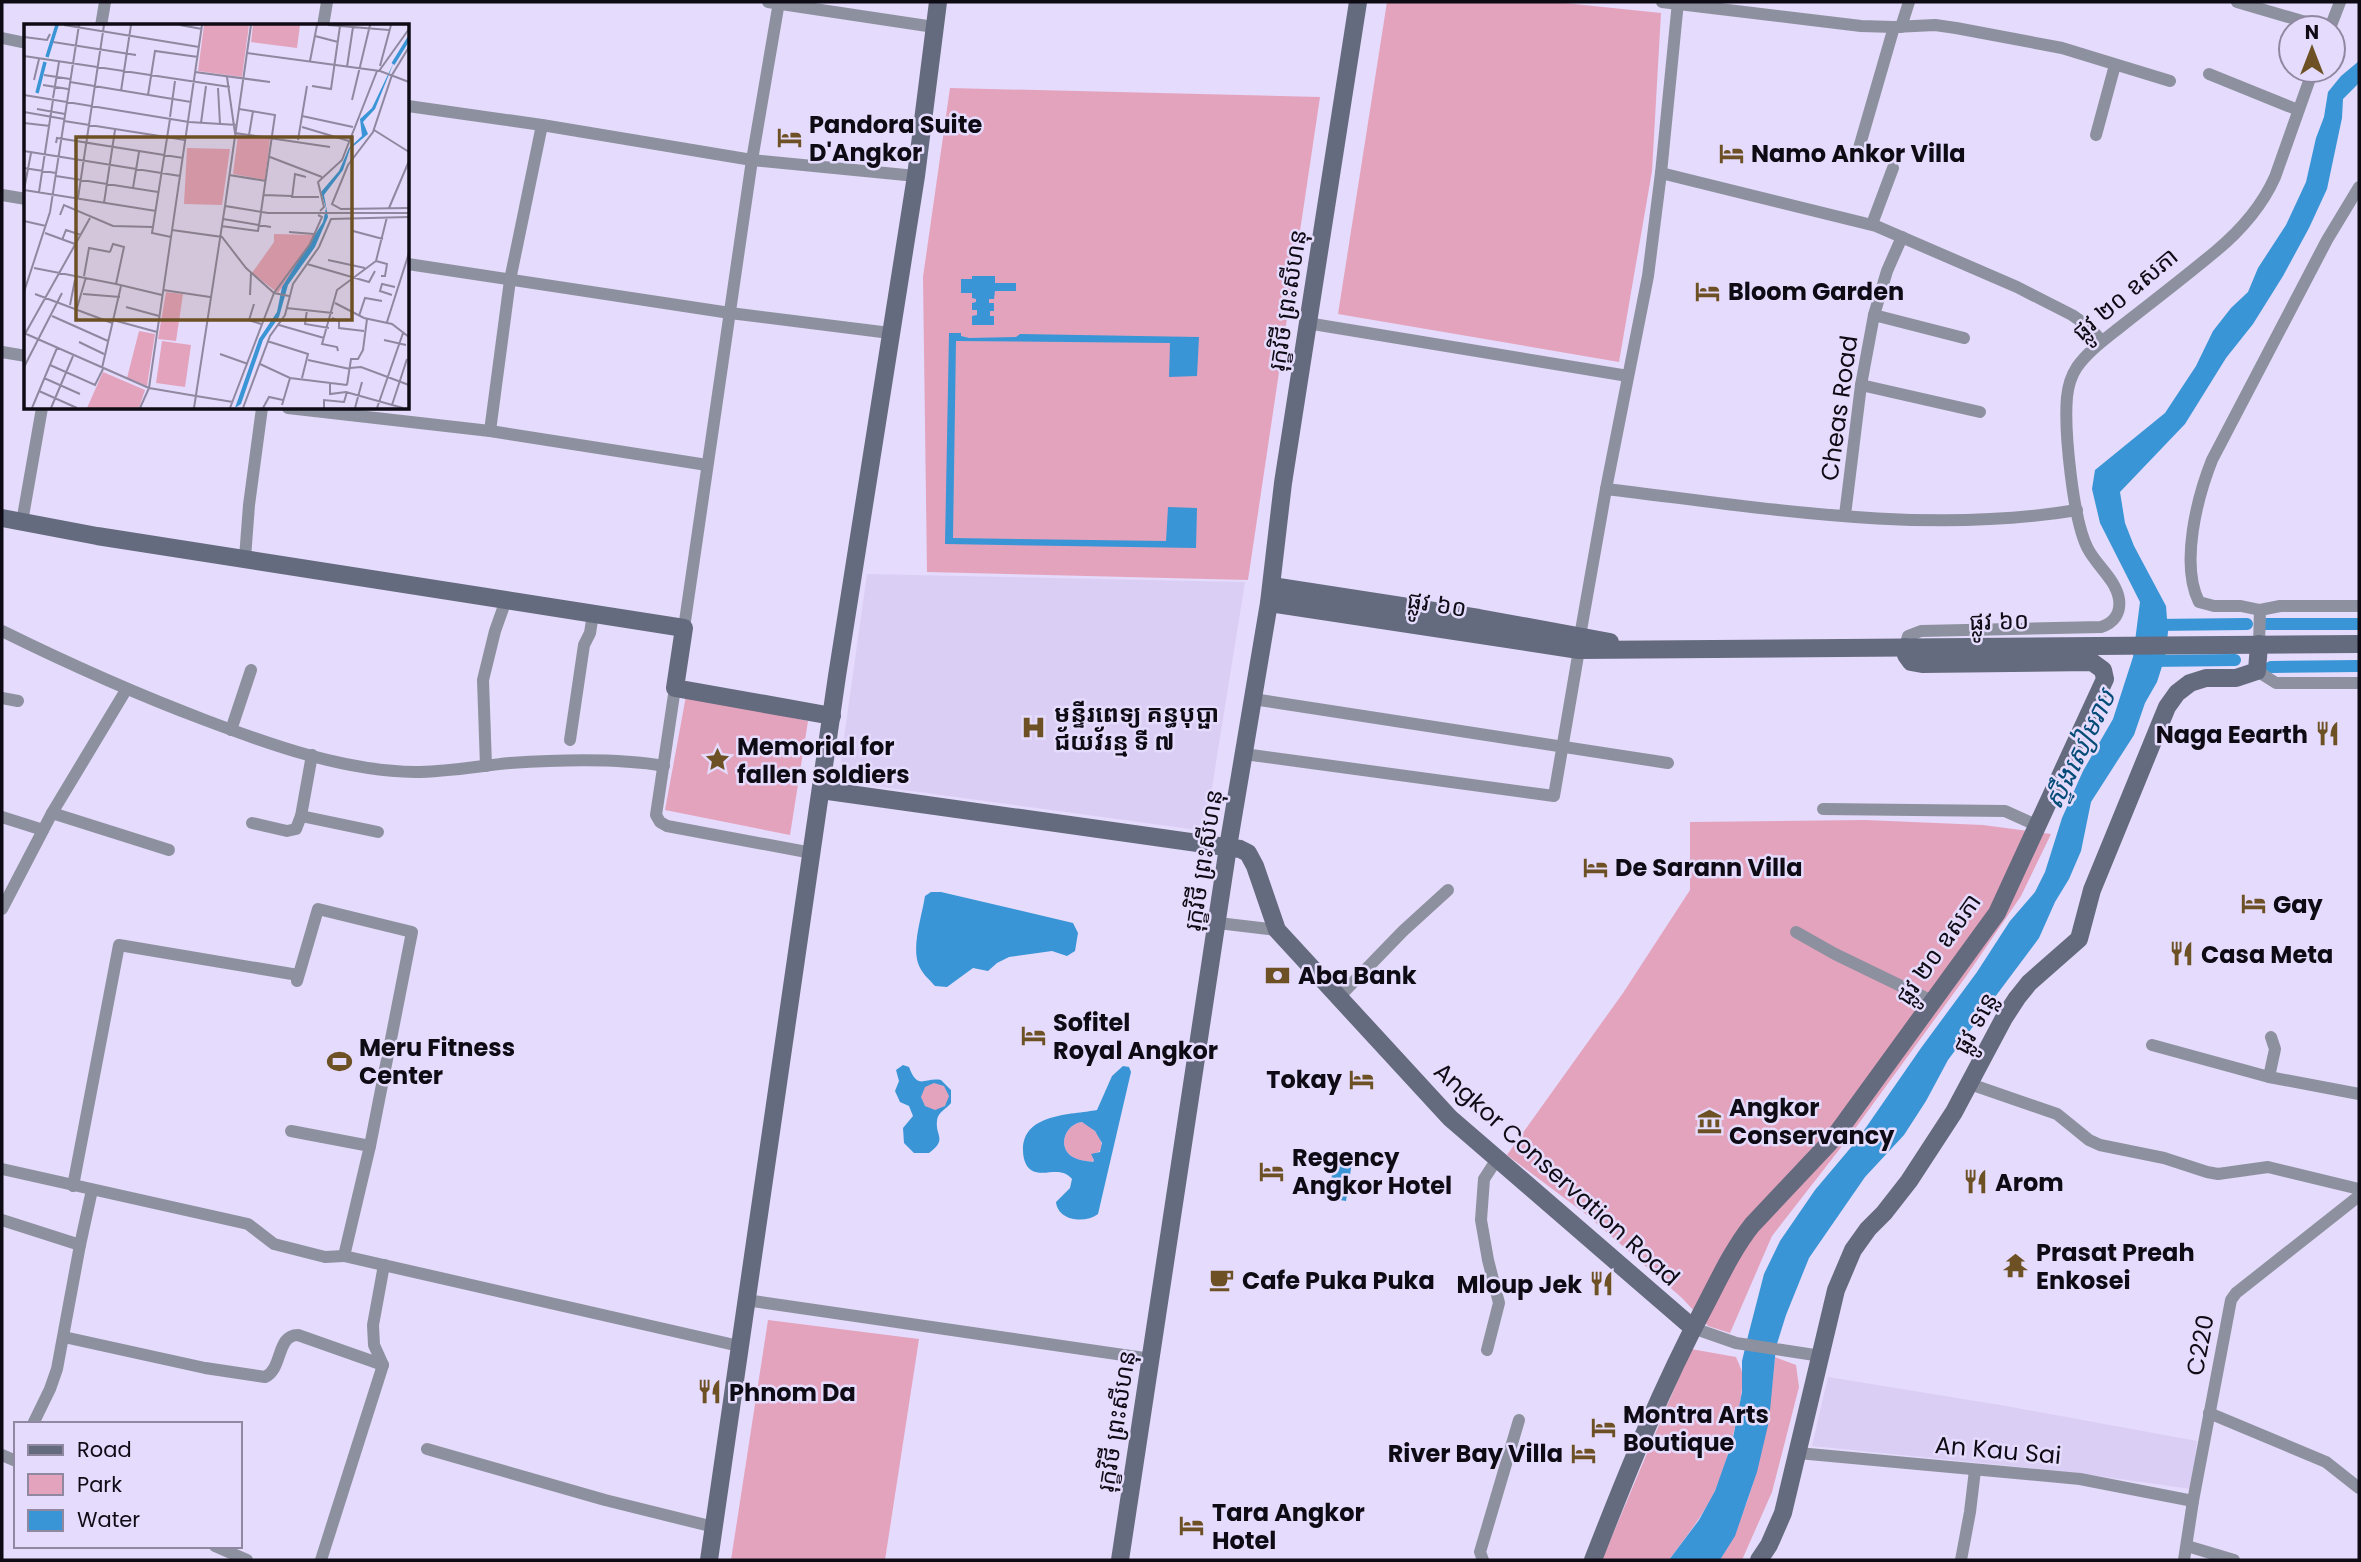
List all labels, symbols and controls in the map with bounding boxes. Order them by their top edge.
north arrow [2277,14,2347,84]
text: N [2305,19,2319,46]
inset map [24,24,410,410]
place label: Pandora Suite D'Angkor [809,108,982,169]
hotel icon: Pandora Suite D'Angkor [775,124,803,152]
place label: Namo Ankor Villa [1751,137,1966,170]
hotel icon: Namo Ankor Villa [1717,139,1745,167]
street label: រុក្ខវិថី ព្រះសីហនុ [1260,227,1314,373]
street label: ផ្លូវ ២០ ឧសភា [2065,240,2189,353]
place label: Bloom Garden [1728,275,1904,308]
hotel icon: Bloom Garden [1694,277,1722,305]
street label: Cheas Road [1812,333,1866,483]
street label: ផ្លូវ ៦០ [1404,583,1469,631]
street label: ផ្លូវ ៦០ [1969,604,2029,644]
water label: ស្ទឹងសៀមរាប [2036,681,2125,815]
place label: មន្ទីរពេទ្យ គន្ធបុប្ផា ជ័យវ័រន្ម ទី ៧ [1054,697,1219,758]
hospital icon: មន្ទីរពេទ្យ គន្ធបុប្ផា ជ័យវ័រន្ម ទី ៧ [1020,713,1048,741]
place label: Naga Eearth [2156,718,2308,751]
restaurant icon: Naga Eearth [2314,720,2342,748]
place label: Memorial for fallen soldiers [737,730,910,791]
place icon: Memorial for fallen soldiers [703,746,731,774]
street label: រុក្ខវិថី ព្រះសីហនុ [1176,787,1230,933]
place label: De Sarann Villa [1615,851,1802,884]
hotel icon: De Sarann Villa [1581,853,1609,881]
street label: ផ្លូវ ២០ ឧសភា [1888,887,1993,1015]
place label: Gay [2273,888,2324,921]
hotel icon: Gay [2239,890,2267,918]
place label: Casa Meta [2201,938,2333,971]
restaurant icon: Casa Meta [2167,940,2195,968]
place label: Aba Bank [1298,959,1417,992]
bank icon: Aba Bank [1264,961,1292,989]
street label: ផ្លូវ ទន្លេ [1945,986,2011,1063]
place label: Sofitel Royal Angkor [1053,1006,1218,1067]
hotel icon: Sofitel Royal Angkor [1019,1022,1047,1050]
place label: Meru Fitness Center [359,1031,515,1092]
sports icon: Meru Fitness Center [325,1047,353,1075]
street label: Angkor Conservation Road [1427,1055,1687,1293]
place label: Tokay [1266,1063,1343,1096]
hotel icon: Tokay [1348,1065,1376,1093]
place label: Angkor Conservancy [1729,1091,1895,1152]
museum icon: Angkor Conservancy [1695,1107,1723,1135]
place label: Regency Angkor Hotel [1292,1141,1452,1202]
hotel icon: Regency Angkor Hotel [1258,1157,1286,1185]
place label: Arom [1995,1166,2064,1199]
restaurant icon: Arom [1961,1168,1989,1196]
place label: Prasat Preah Enkosei [2036,1236,2195,1297]
temple icon: Prasat Preah Enkosei [2002,1252,2030,1280]
place label: Cafe Puka Puka [1242,1264,1435,1297]
cafe icon: Cafe Puka Puka [1208,1266,1236,1294]
place label: Mloup Jek [1457,1268,1582,1301]
restaurant icon: Mloup Jek [1588,1270,1616,1298]
street label: C220 [2178,1312,2222,1378]
street label: រុក្ខវិថី ព្រះសីហនុ [1089,1348,1143,1494]
place label: Phnom Da [729,1376,856,1409]
restaurant icon: Phnom Da [695,1378,723,1406]
place label: Montra Arts Boutique [1623,1398,1769,1459]
hotel icon: Montra Arts Boutique [1589,1414,1617,1442]
legend [14,1422,242,1548]
street label: An Kau Sai [1934,1428,2062,1472]
text: Road [77,1435,132,1464]
place label: River Bay Villa [1388,1437,1563,1470]
hotel icon: River Bay Villa [1569,1439,1597,1467]
text: Park [77,1470,122,1499]
place label: Tara Angkor Hotel [1212,1496,1365,1557]
text: Water [77,1505,140,1534]
hotel icon: Tara Angkor Hotel [1178,1512,1206,1540]

